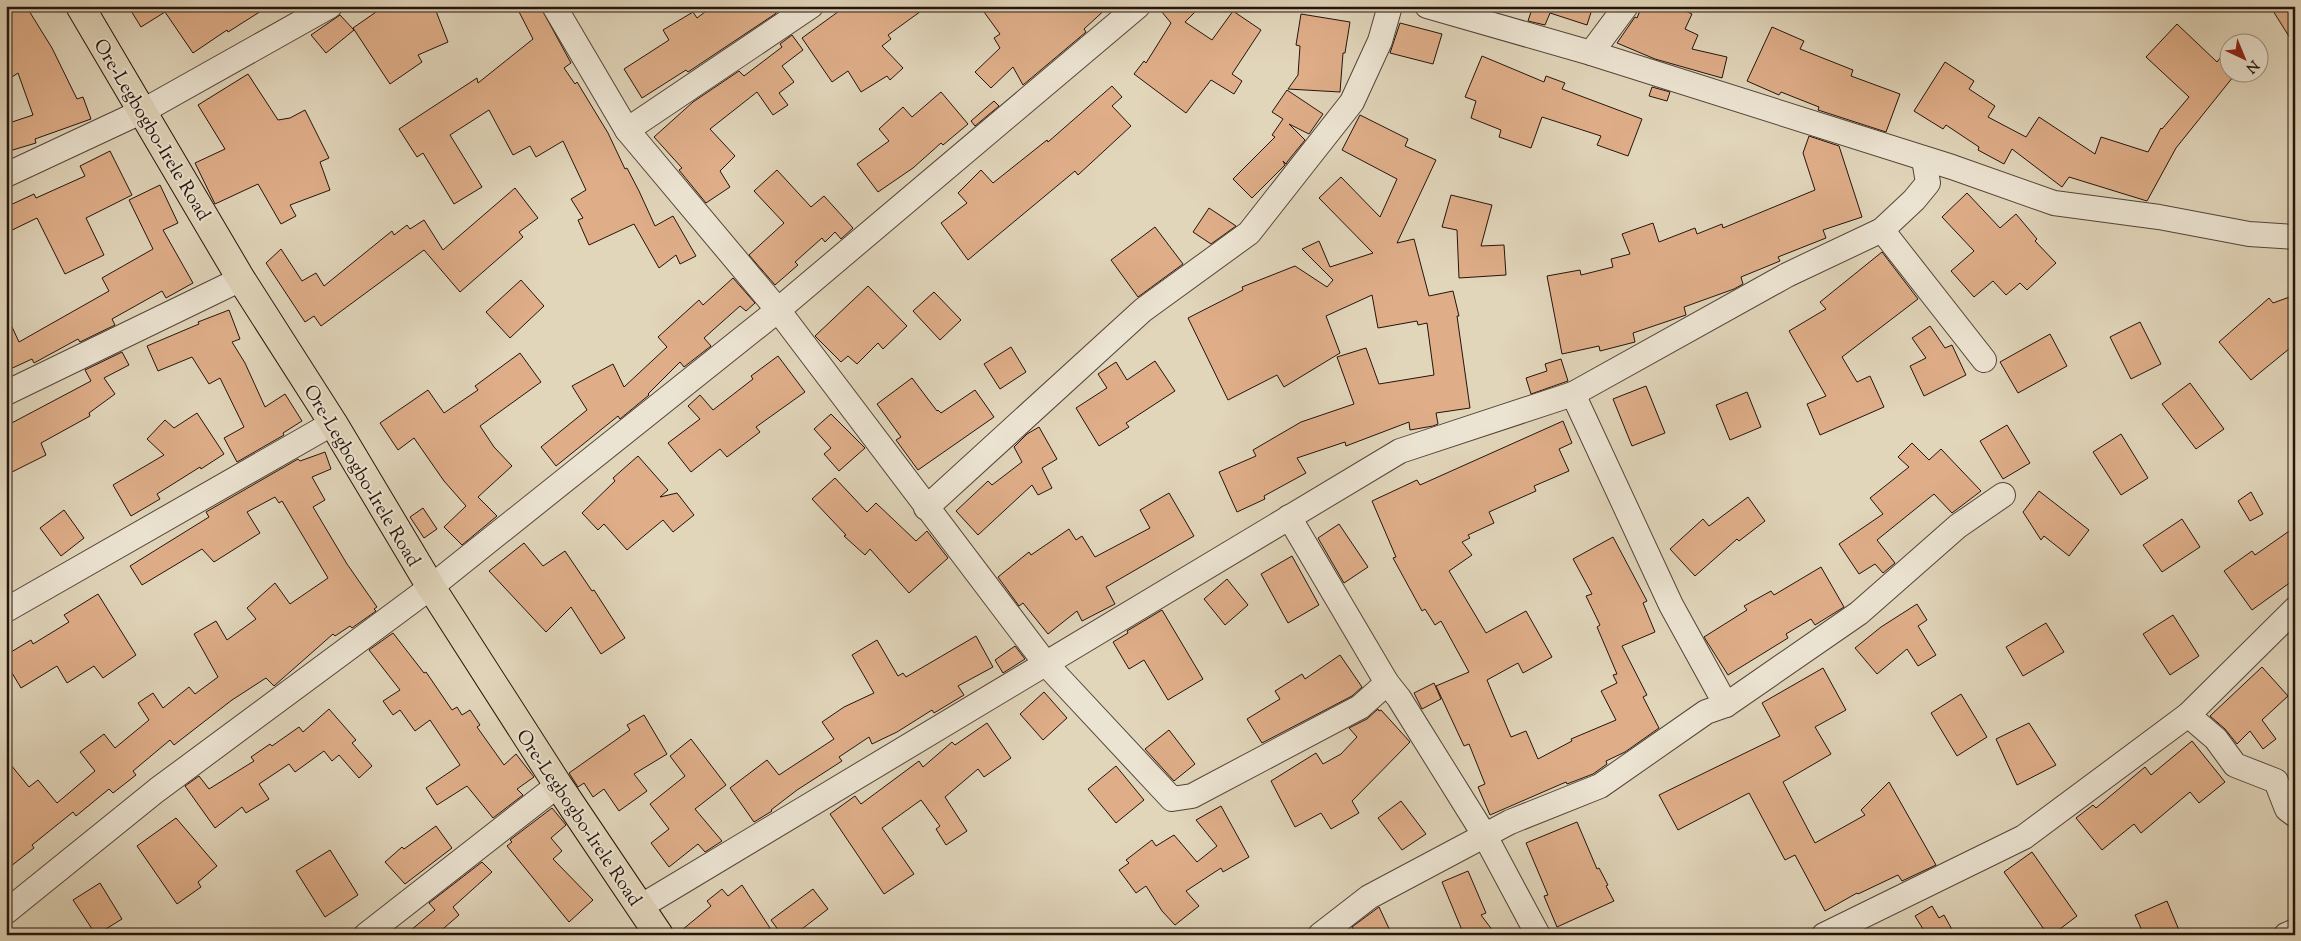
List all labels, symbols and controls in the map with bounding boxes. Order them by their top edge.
north arrow [2218,32,2268,82]
street label: Ore-Legbogbo-Irele Road [86,34,216,227]
text: N [2241,55,2263,77]
street label: Ore-Legbogbo-Irele Road [296,380,426,573]
street label: Ore-Legbogbo-Irele Road [509,725,647,912]

